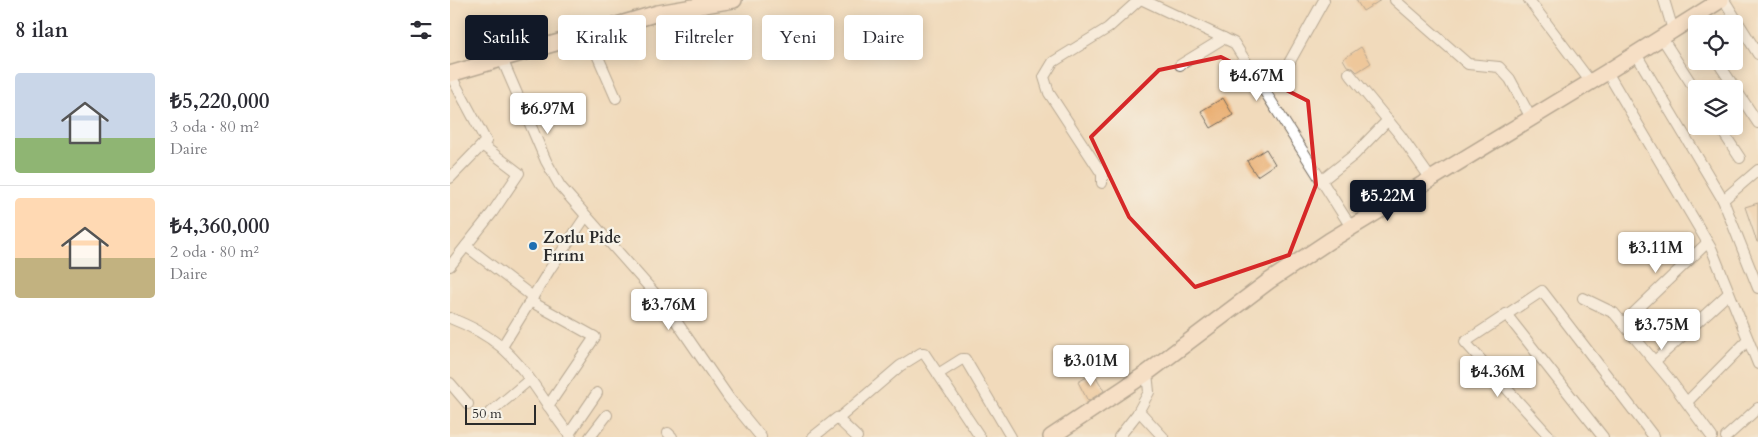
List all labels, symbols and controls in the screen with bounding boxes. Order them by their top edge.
chip: Satılık [465,15,548,60]
chip: Kiralık [558,15,646,60]
chip: Filtreler [656,15,752,60]
chip: Yeni [762,15,834,60]
chip: Daire [844,15,923,60]
map controls [1688,15,1743,135]
button: locate [1688,15,1743,70]
text: 8 ilan [15,16,68,45]
icon: filters [407,16,435,44]
pin: ₺4.67M [1216,59,1298,102]
text: ₺4.67M [1230,65,1284,87]
button: layers [1688,80,1743,135]
text: ₺5,220,000 [170,87,270,116]
pin: ₺6.97M [507,92,589,135]
icon: home [55,93,115,153]
text: ₺6.97M [521,98,575,120]
text: 3 oda · 80 m² [170,116,259,138]
text: Daire [170,138,208,160]
pin: ₺5.22M [1347,180,1429,222]
text: ₺5.22M [1361,185,1415,207]
text: ₺4,360,000 [170,212,270,241]
icon: home [55,218,115,278]
place label: Zorlu Pide Fırını [543,227,621,267]
pin: ₺3.11M [1615,232,1697,274]
text: ₺3.11M [1629,237,1683,259]
marker: Zorlu Pide Fırını [527,240,539,252]
text: 2 oda · 80 m² [170,241,259,263]
text: Daire [170,263,208,285]
pin: ₺3.76M [628,288,710,331]
text: ₺3.76M [642,294,696,316]
pin: ₺3.75M [1621,308,1703,351]
text: ₺3.75M [1635,314,1689,336]
pin: ₺3.01M [1050,344,1132,387]
text: ₺3.01M [1064,350,1118,372]
pin: ₺4.36M [1457,356,1539,398]
text: ₺4.36M [1471,361,1525,383]
scale bar [465,402,536,425]
text: 50 m [472,404,502,423]

